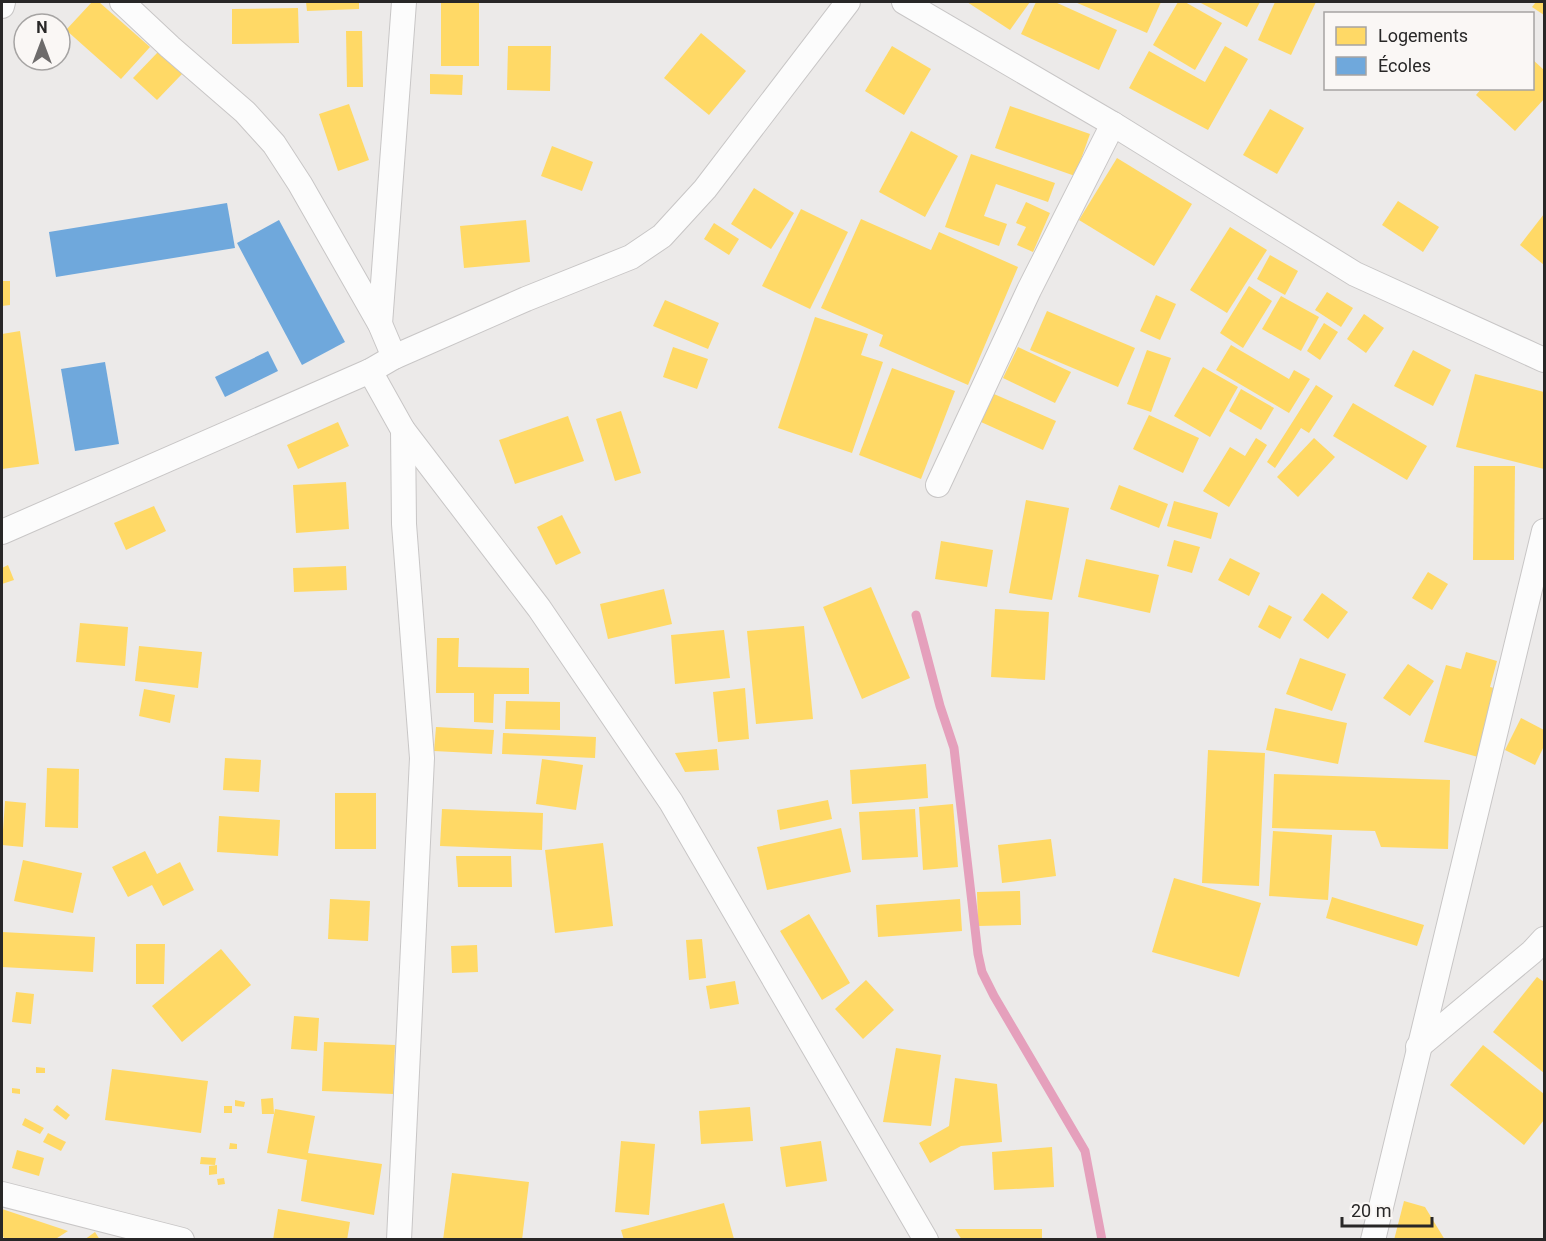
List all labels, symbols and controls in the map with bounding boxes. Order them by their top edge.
north arrow [12,12,72,72]
legend [1324,12,1534,90]
text: N [36,18,48,37]
text: Logements [1378,25,1468,46]
text: Écoles [1378,55,1431,76]
scale bar [1342,1190,1432,1228]
text: 20 m [1351,1200,1391,1221]

